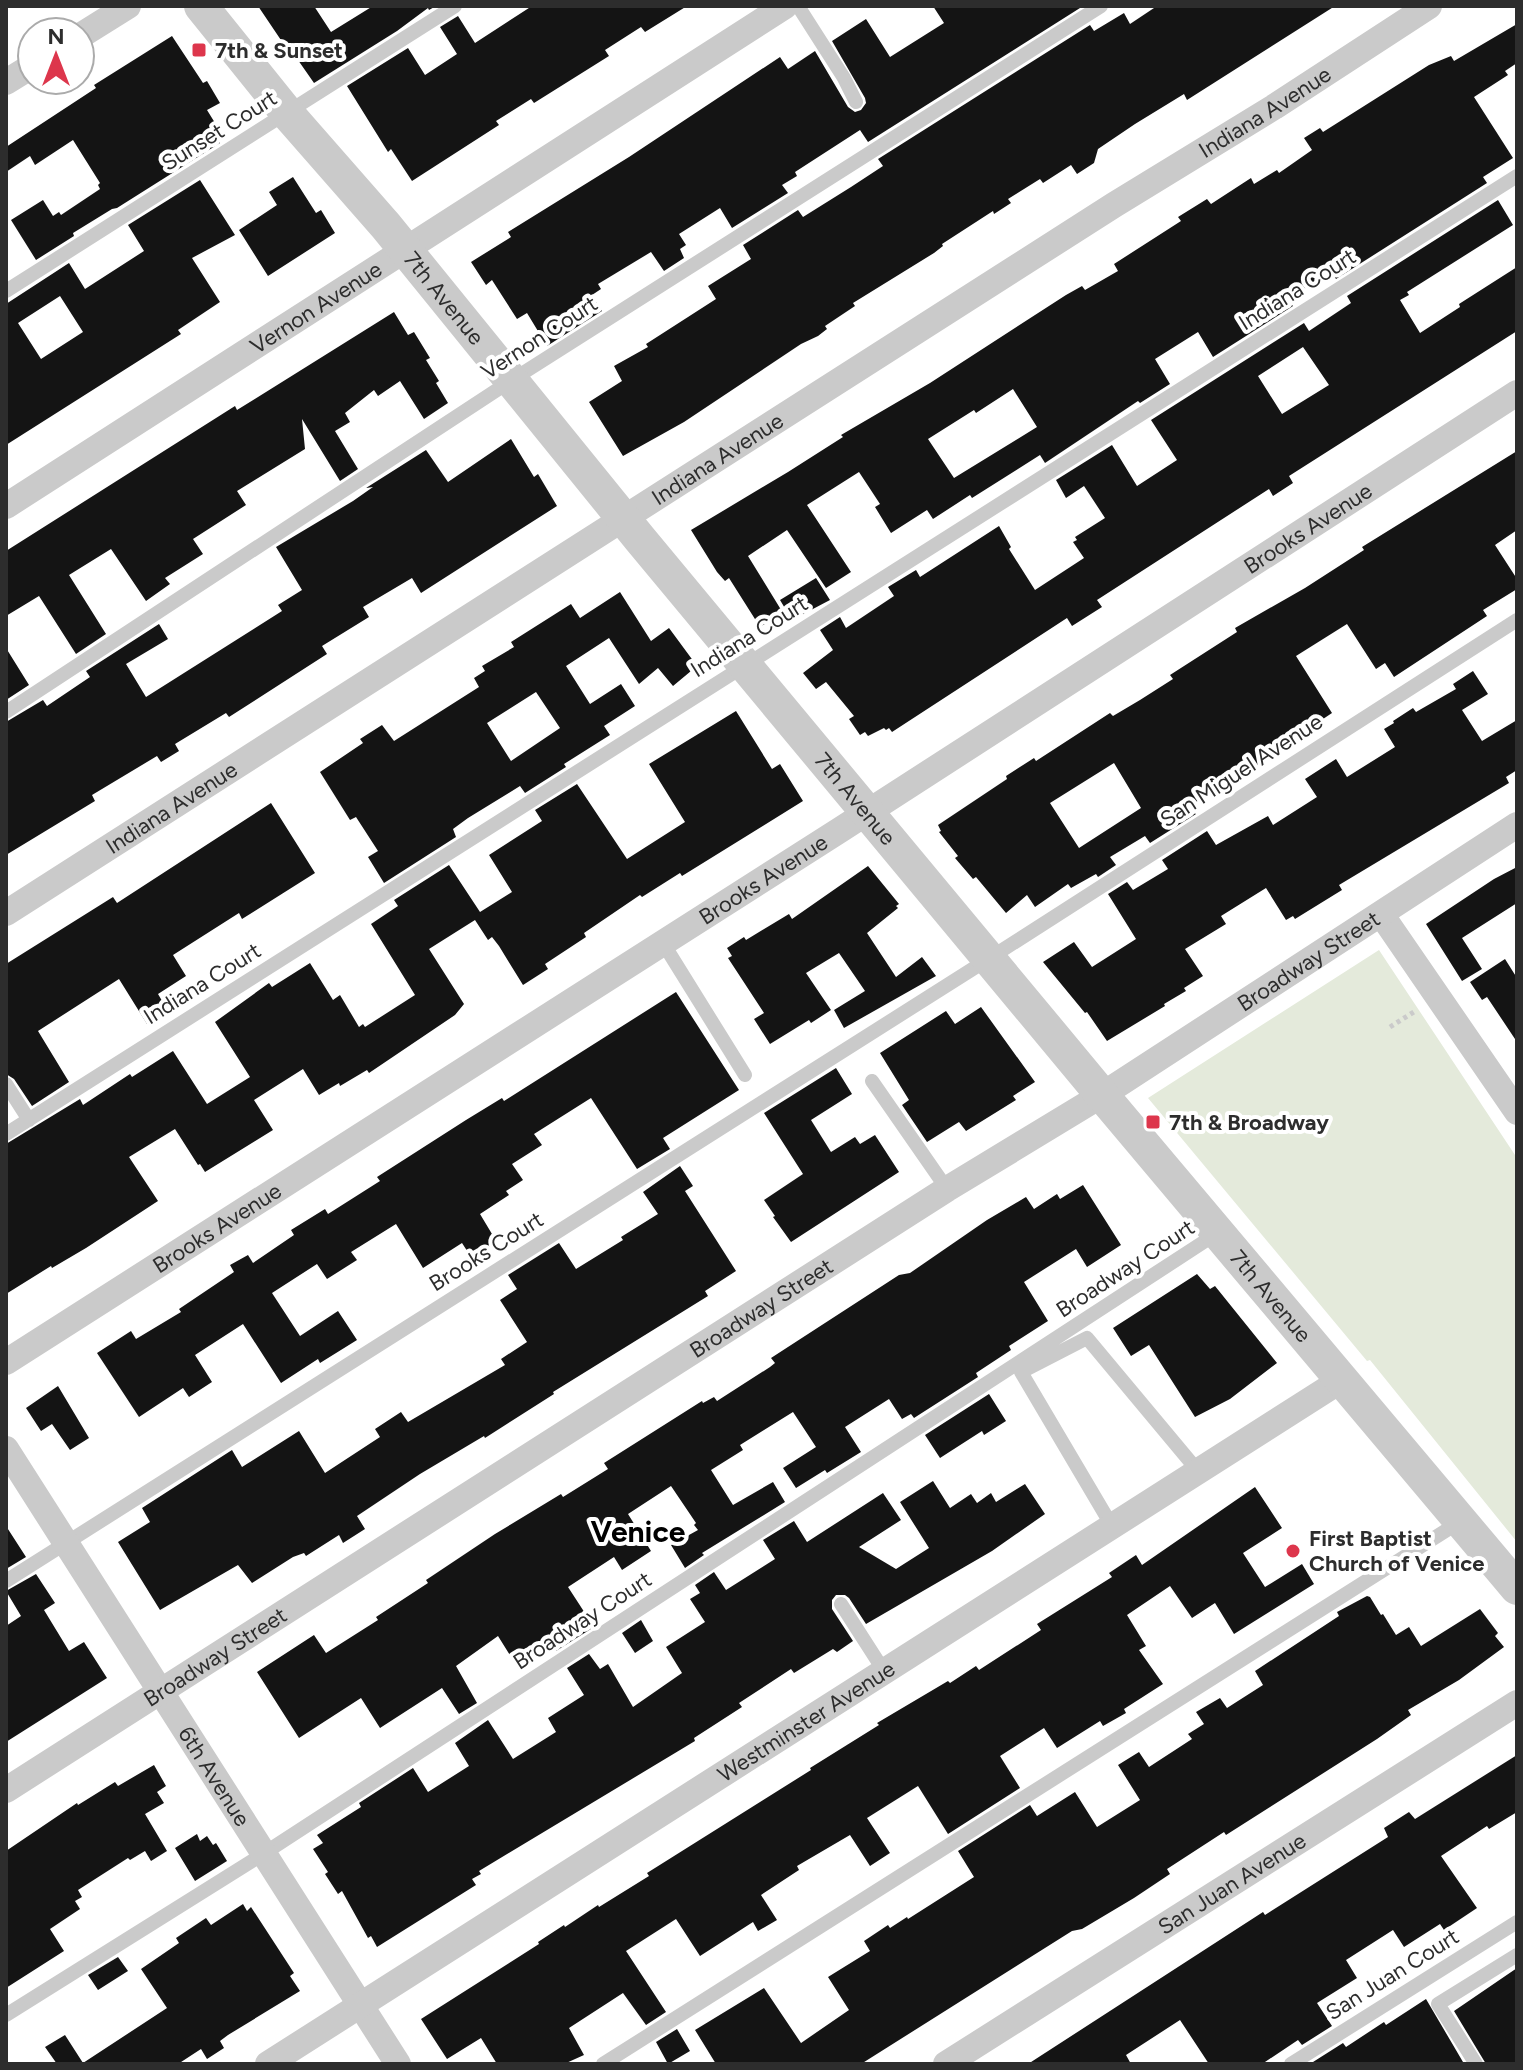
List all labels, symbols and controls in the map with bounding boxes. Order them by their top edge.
north arrow [16,16,96,96]
text: N [47,23,65,50]
place label: 7th & Sunset [215,37,343,64]
marker: 7th & Sunset [190,41,208,59]
street label: Indiana Avenue [1194,61,1336,164]
street label: Sunset Court [157,84,282,177]
street label: Indiana Court [1234,243,1361,336]
street label: 7th Avenue [398,246,490,350]
street label: Vernon Avenue [245,255,387,360]
street label: Vernon Court [476,290,602,385]
street label: Indiana Avenue [647,407,788,511]
street label: Brooks Avenue [1239,477,1377,580]
street label: Indiana Court [686,590,813,683]
street label: San Miguel Avenue [1155,708,1327,833]
street label: 7th Avenue [809,747,902,851]
street label: Indiana Avenue [101,756,242,860]
street label: Brooks Avenue [694,829,833,930]
street label: Broadway Street [1232,905,1385,1017]
street label: Indiana Court [139,937,266,1030]
place label: 7th & Broadway [1169,1109,1329,1136]
marker: 7th & Broadway [1144,1113,1162,1131]
street label: Brooks Avenue [148,1177,286,1279]
street label: Brooks Court [424,1206,548,1297]
street label: Broadway Court [1051,1214,1199,1323]
street label: 7th Avenue [1224,1244,1317,1348]
street label: Broadway Street [685,1252,838,1364]
district label: Venice [591,1513,686,1550]
place label: First Baptist Church of Venice [1309,1525,1484,1577]
marker: First Baptist Church of Venice [1284,1542,1302,1560]
street label: Broadway Court [508,1566,656,1675]
street label: Broadway Street [139,1601,292,1713]
street label: Westminster Avenue [713,1655,900,1788]
street label: 6th Avenue [172,1722,256,1831]
street label: San Juan Avenue [1153,1827,1311,1940]
street label: San Juan Court [1321,1923,1464,2026]

